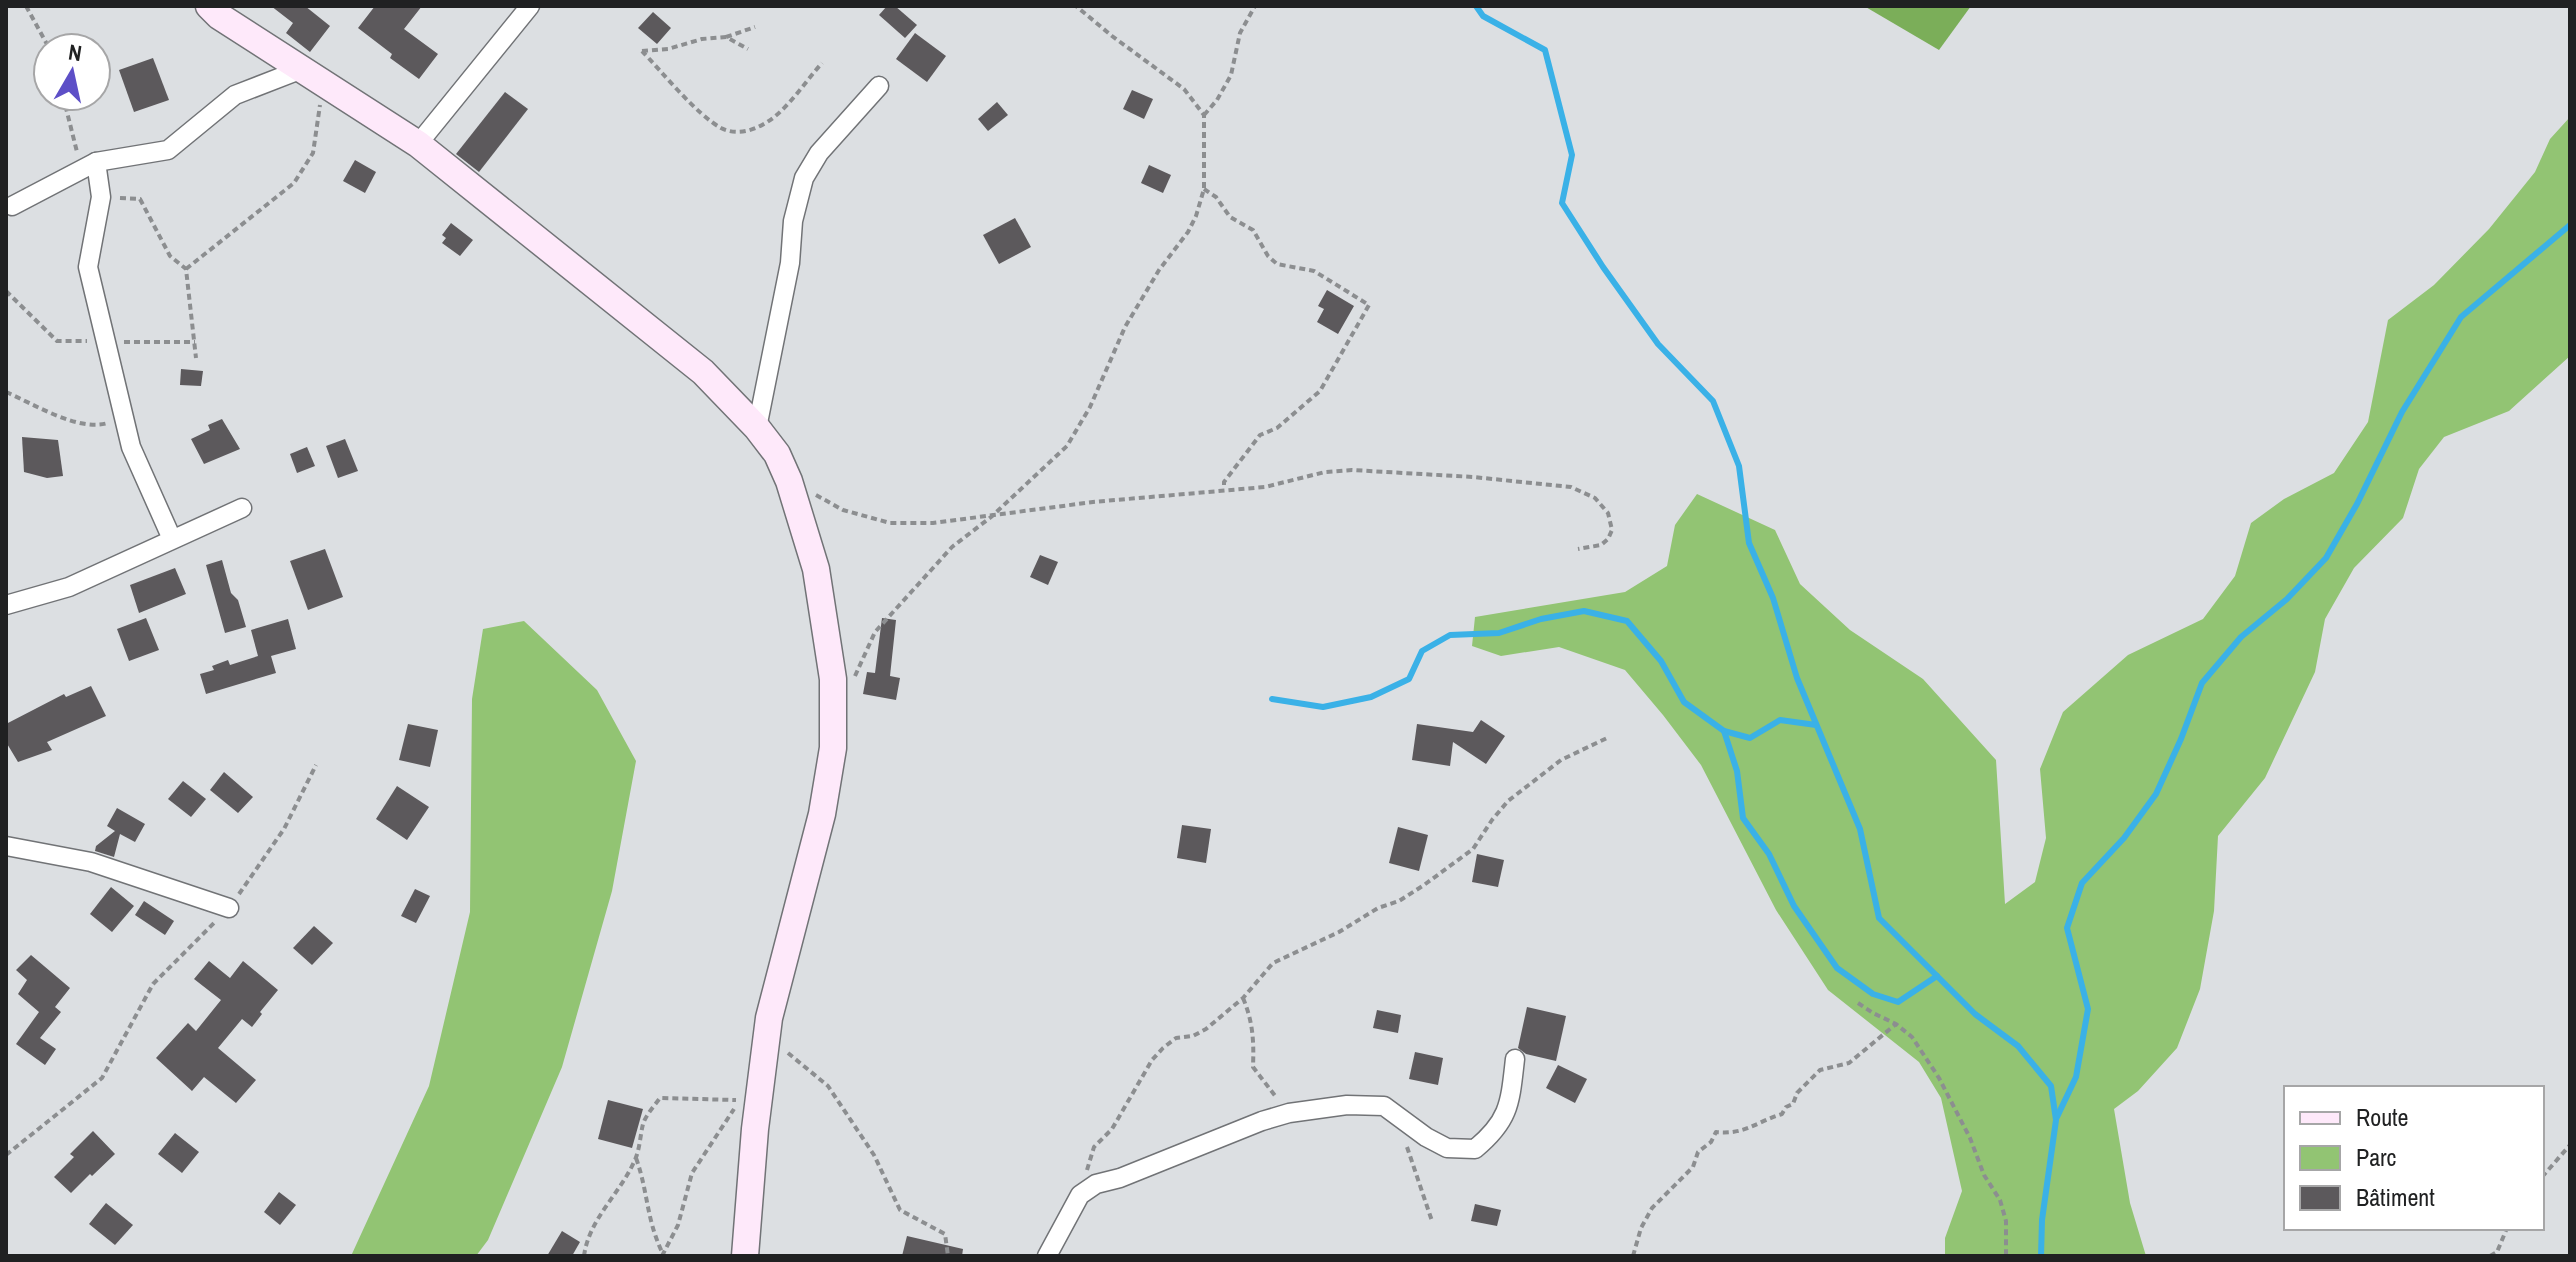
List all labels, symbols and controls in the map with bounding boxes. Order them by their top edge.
north arrow [32,32,112,112]
text: N [66,36,84,68]
legend [2284,1086,2544,1230]
text: Route [2356,1101,2409,1133]
text: Parc [2356,1141,2397,1173]
text: Bâtiment [2356,1181,2435,1213]

